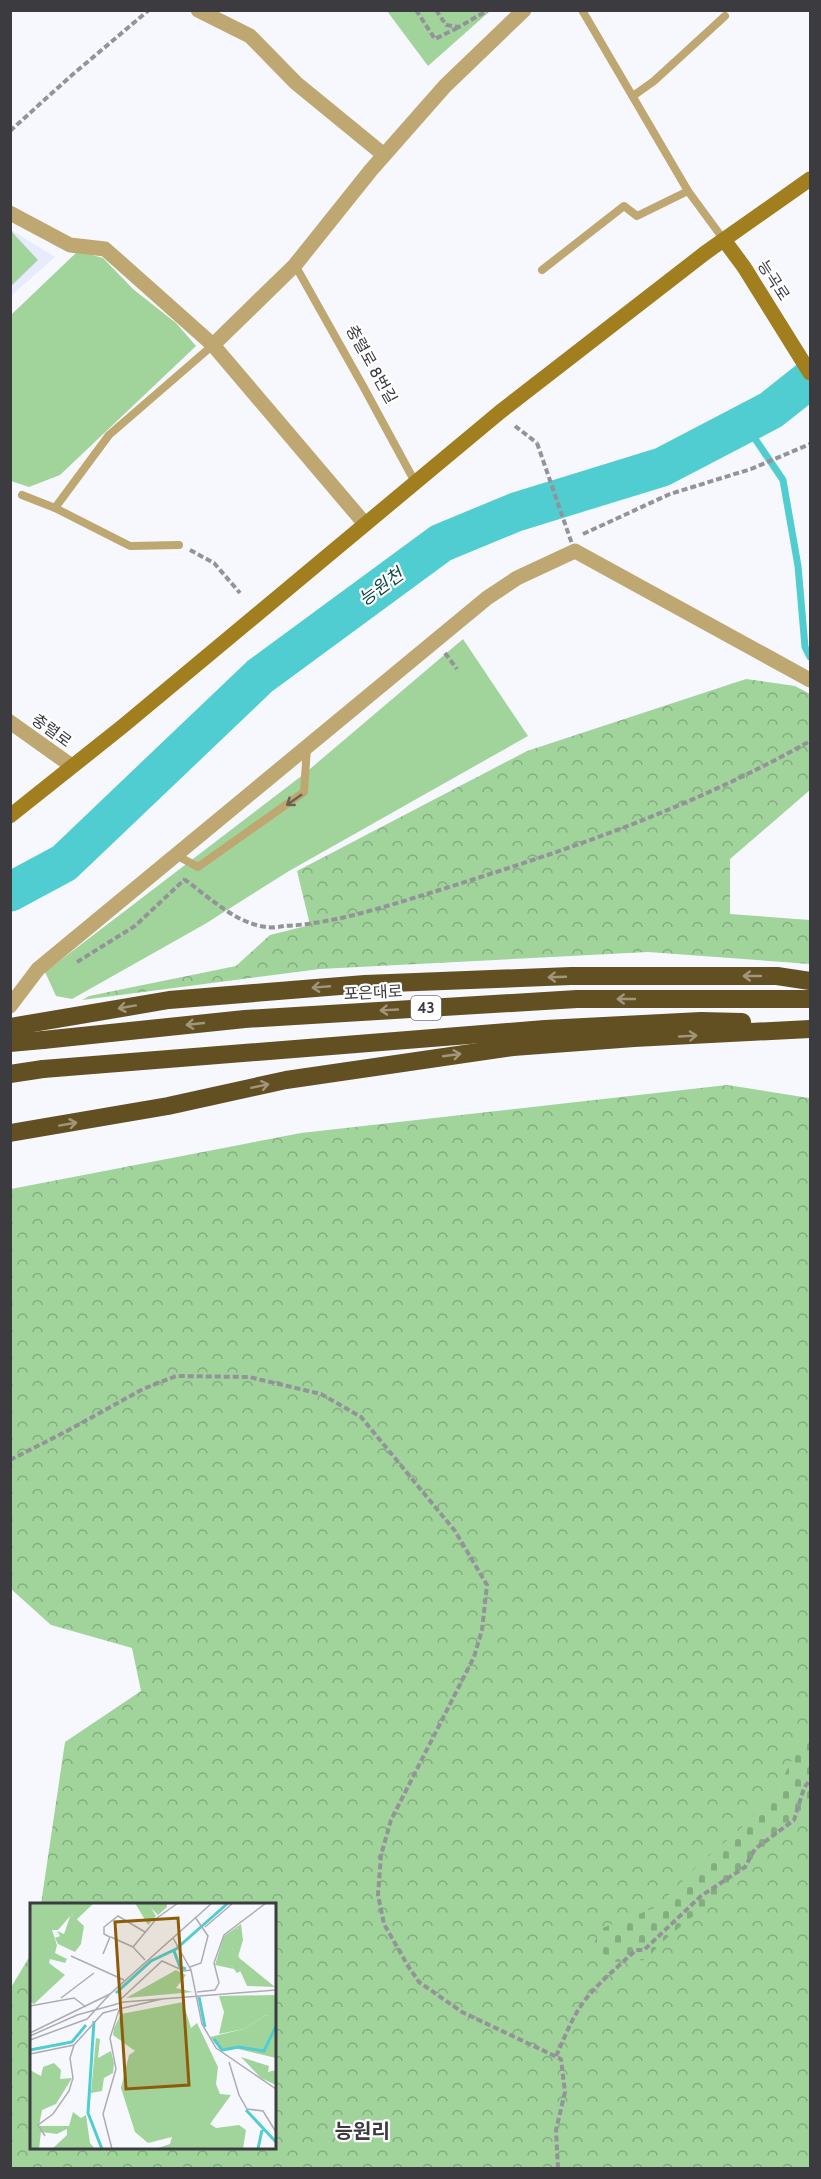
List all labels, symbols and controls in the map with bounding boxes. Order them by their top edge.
street label: 능곡로 [754,257,794,304]
street label: 충렬로 8번길 [342,322,401,407]
water label: 능원천 [354,562,410,611]
street label: 충렬로 [28,710,75,751]
one-way arrow [286,794,302,806]
one-way arrow [743,970,763,982]
one-way arrow [548,971,568,982]
street label: 포은대로 [343,981,403,1004]
one-way arrow [311,982,331,993]
one-way arrow [617,993,637,1005]
road number: 43 [411,996,441,1020]
one-way arrow [117,1002,137,1013]
one-way arrow [380,1005,400,1016]
one-way arrow [185,1019,205,1030]
one-way arrow [678,1031,698,1042]
one-way arrow [442,1049,461,1060]
one-way arrow [249,1080,269,1091]
one-way arrow [58,1118,78,1129]
inset map [30,1903,276,2149]
district label: 능원리 [334,2119,390,2143]

